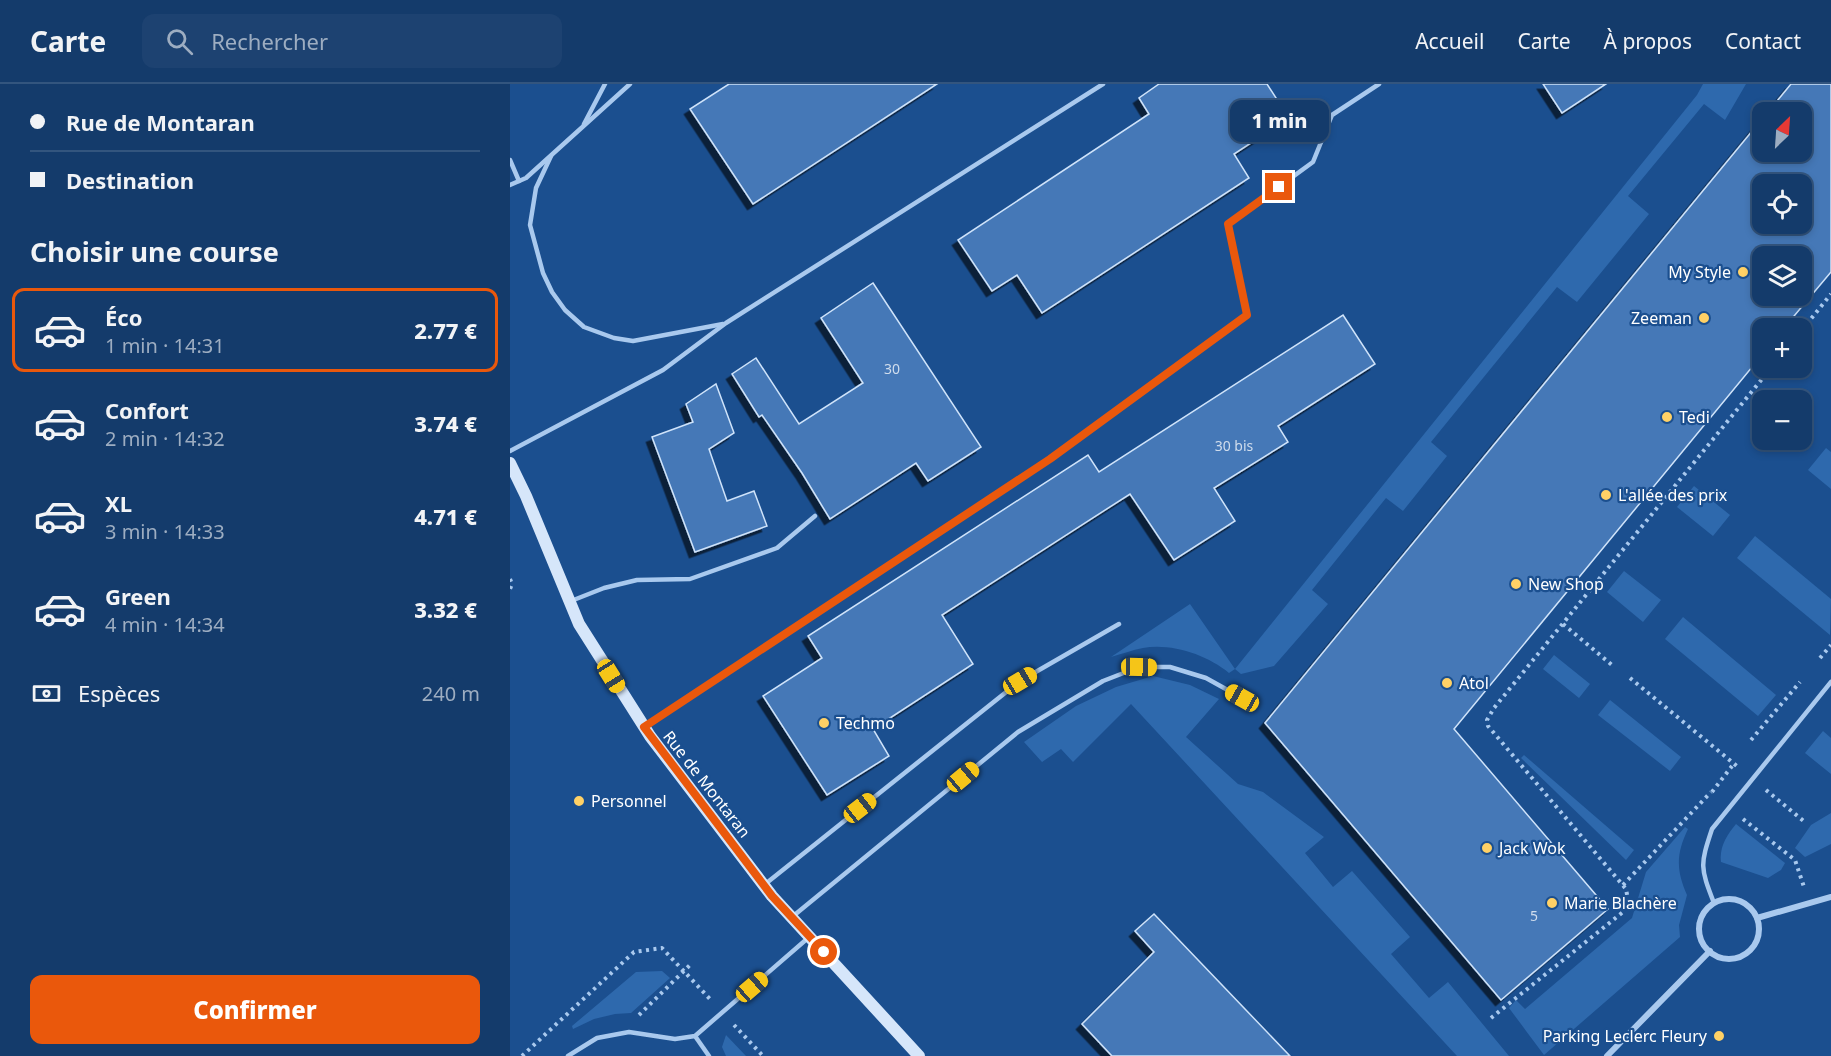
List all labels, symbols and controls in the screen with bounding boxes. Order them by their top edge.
search box [142,14,562,68]
text: Carte [30,22,106,60]
icon: search [163,25,196,58]
text: Rechercher [211,26,328,56]
text: Accueil [1415,27,1484,55]
text: Carte [1517,27,1571,55]
text: À propos [1604,27,1692,55]
text: Contact [1725,27,1801,55]
callout: 1 min [1230,100,1328,142]
north arrow [1752,102,1812,162]
map controls [1752,102,1812,450]
text: Rue de Montaran [66,107,255,137]
text: 1 min [1252,107,1307,134]
text: Destination [66,165,194,195]
route end [1265,173,1292,200]
button: locate [1752,174,1812,234]
text: Choisir une course [30,233,279,270]
button: layers [1752,246,1812,306]
place label: My Style [1668,261,1731,283]
marker: My Style [1736,265,1750,279]
text: Éco [105,302,142,332]
icon: car [33,303,87,357]
place label: Zeeman [1631,307,1692,329]
marker: Zeeman [1697,311,1711,325]
text: 2.77 € [414,315,477,345]
button: + [1752,318,1812,378]
text: 1 min · 14:31 [105,332,225,359]
house number: 30 [884,359,900,378]
button: − [1752,390,1812,450]
text: Confort [105,395,189,425]
icon: car [33,396,87,450]
place label: Tedi [1679,406,1710,428]
text: 3.74 € [414,408,477,438]
marker: Tedi [1660,410,1674,424]
text: 2 min · 14:32 [105,425,225,452]
house number: 30 bis [1215,436,1254,455]
place label: L'allée des prix [1618,484,1728,506]
text: XL [105,488,132,518]
marker: L'allée des prix [1599,488,1613,502]
icon: car [33,489,87,543]
text: 4.71 € [414,501,477,531]
text: 3 min · 14:33 [105,518,225,545]
place label: New Shop [1528,573,1604,595]
marker: New Shop [1509,577,1523,591]
text: Green [105,581,171,611]
icon: car [33,582,87,636]
text: 3.32 € [414,594,477,624]
text: 4 min · 14:34 [105,611,225,638]
car [594,656,628,696]
car [1121,658,1157,676]
car [1000,664,1040,698]
place label: Atol [1459,672,1489,694]
marker: Atol [1440,676,1454,690]
icon: cash [30,677,63,710]
text: Espèces [78,678,160,708]
text: 240 m [422,680,480,707]
car [1222,681,1262,715]
place label: Techmo [836,712,895,734]
marker: Techmo [817,716,831,730]
street label: Rue de Montaran [658,726,756,842]
car [943,759,983,795]
place label: Personnel [591,790,667,812]
car [840,790,880,826]
marker: Personnel [572,794,586,808]
place label: Jack Wok [1497,837,1566,859]
marker: Jack Wok [1480,841,1494,855]
place label: Marie Blachère [1564,892,1677,914]
marker: Marie Blachère [1545,896,1559,910]
house number: 5 [1530,906,1538,925]
route start [810,938,837,965]
car [733,968,771,1006]
button: Confirmer [30,975,480,1044]
place label: Parking Leclerc Fleury [1543,1025,1708,1047]
marker: Parking Leclerc Fleury [1712,1029,1726,1043]

